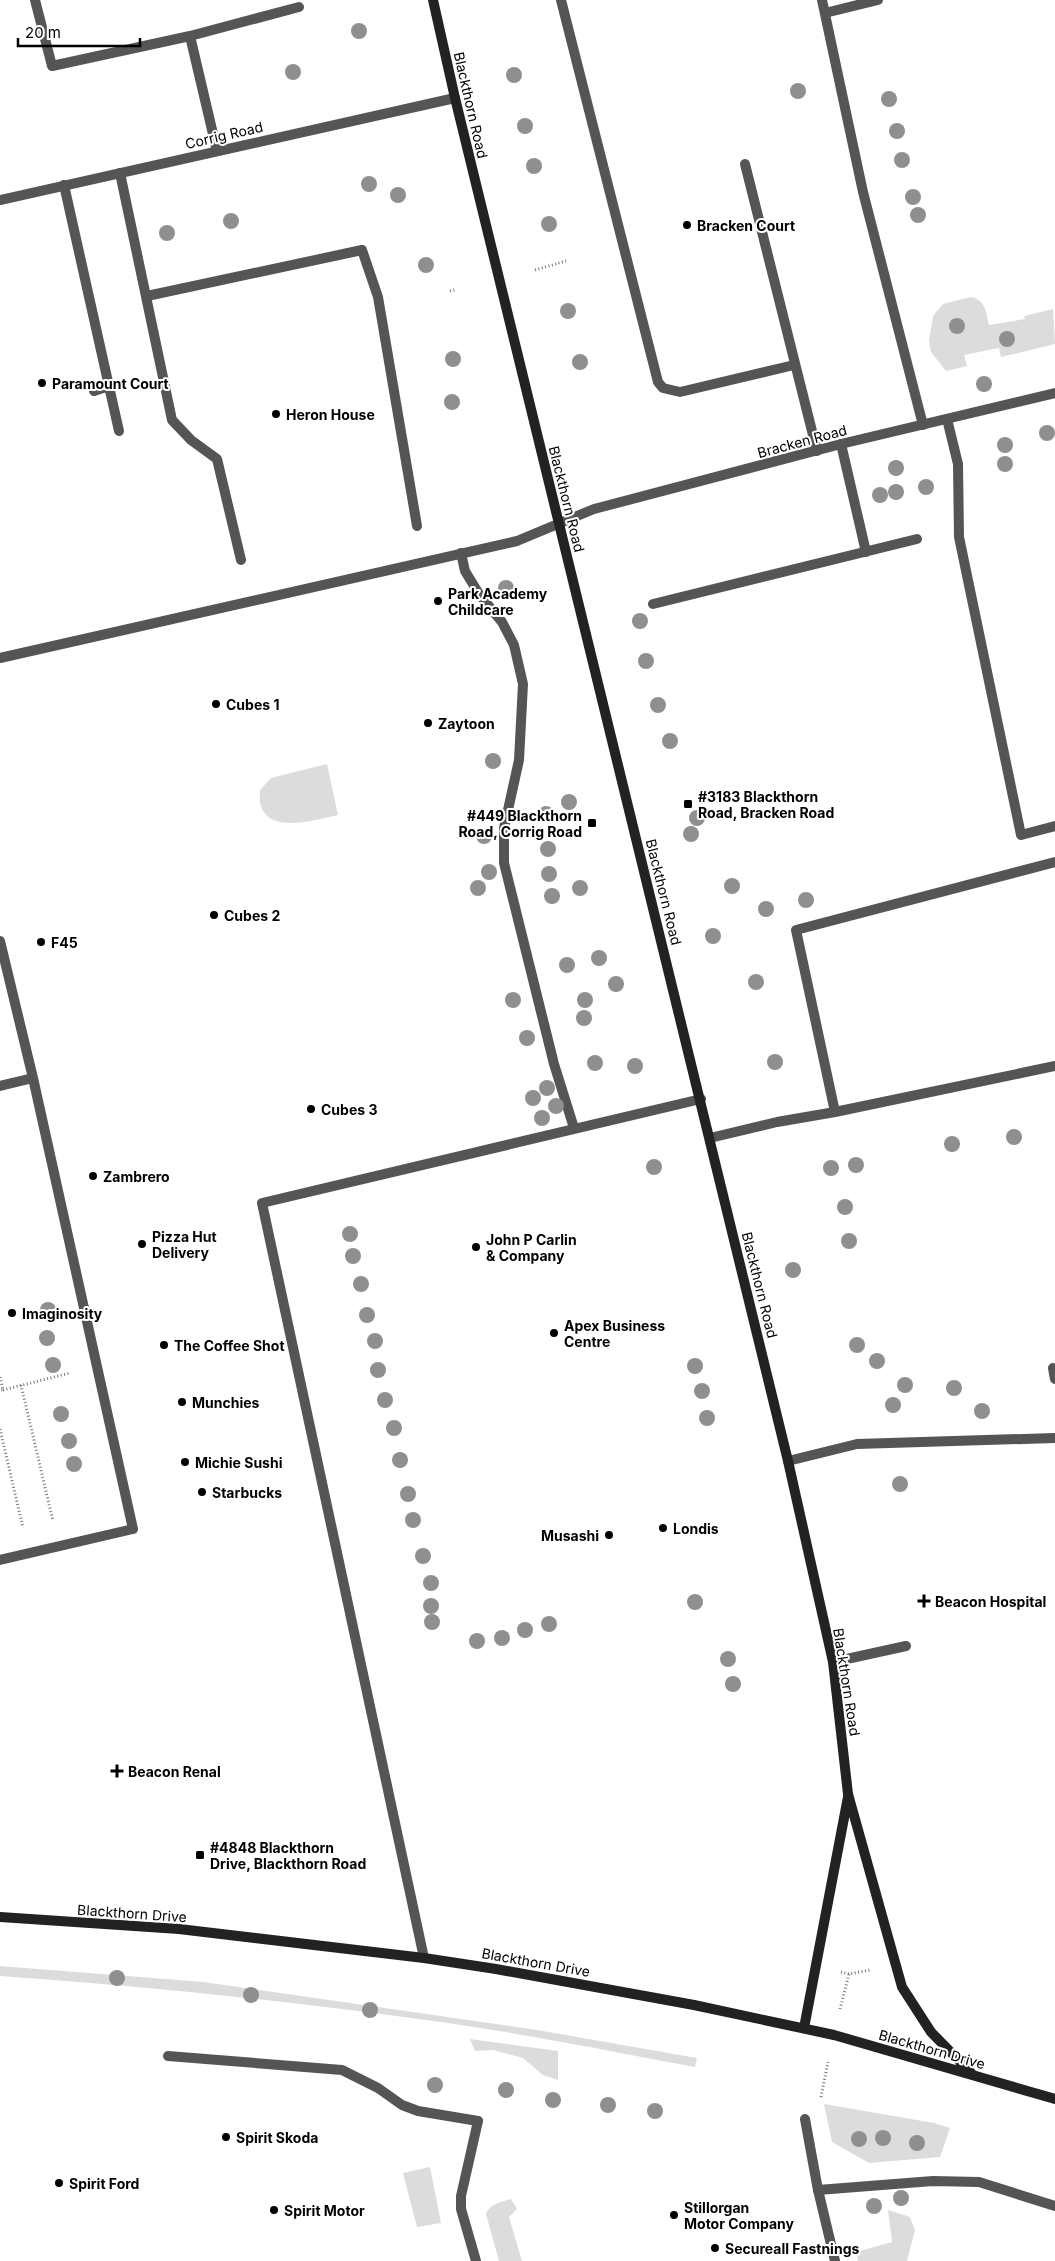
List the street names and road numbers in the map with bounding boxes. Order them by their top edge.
street label: Blackthorn Road [450,50,492,160]
street label: Corrig Road [183,118,265,152]
street label: Bracken Road [755,421,849,461]
street label: Blackthorn Road [546,444,588,554]
street label: Blackthorn Road [643,837,685,947]
street label: Blackthorn Road [739,1230,781,1340]
street label: Blackthorn Road [830,1627,864,1737]
street label: Blackthorn Drive [77,1901,187,1925]
street label: Blackthorn Drive [480,1944,592,1980]
street label: Blackthorn Drive [877,2026,987,2072]

